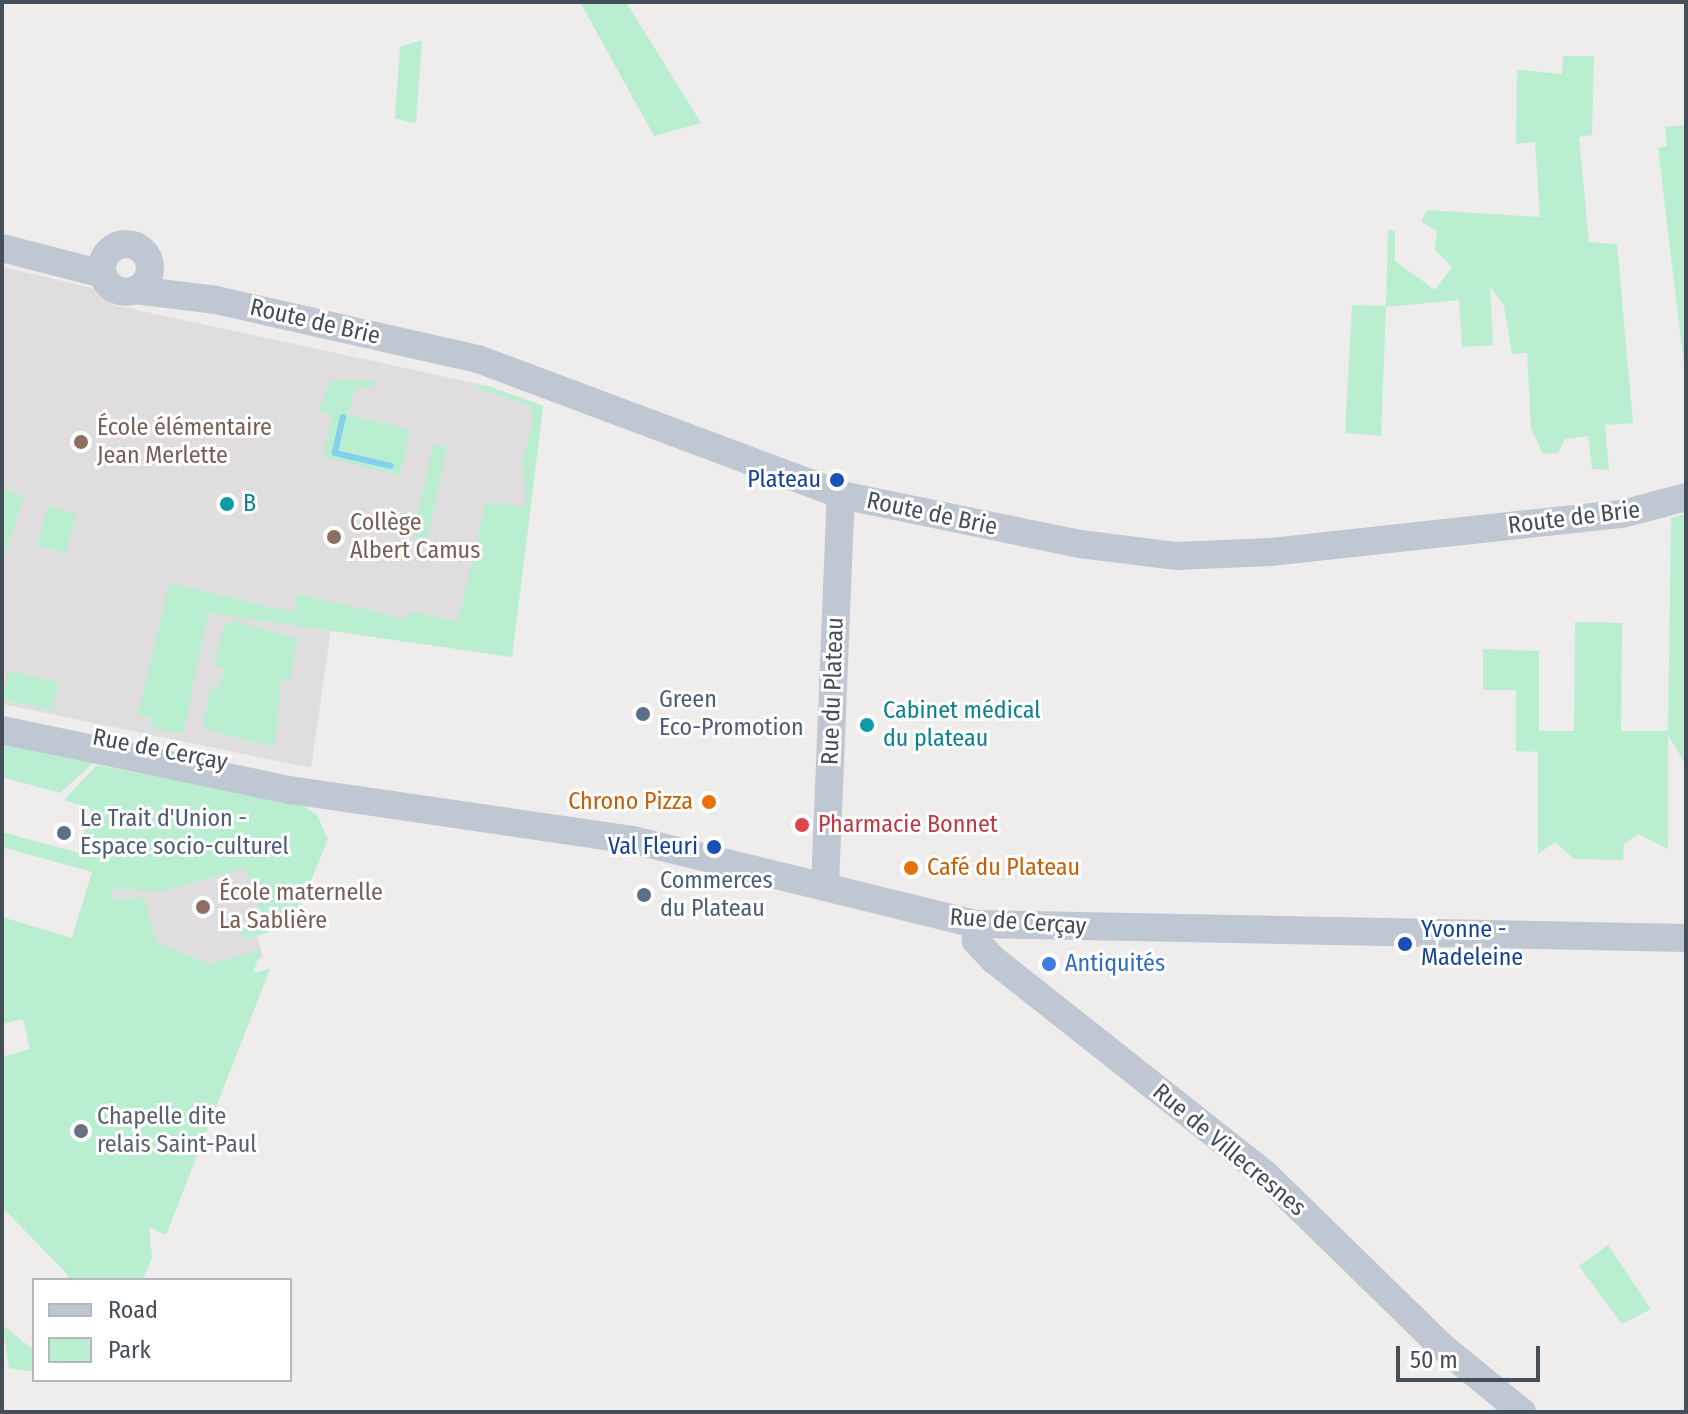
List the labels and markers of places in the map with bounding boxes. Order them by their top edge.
place label: École élémentaire Jean Merlette [97,414,272,470]
marker: École élémentaire Jean Merlette [72,433,90,451]
place label: Plateau [747,466,821,494]
marker: Plateau [828,471,846,489]
place label: B [243,490,256,518]
marker: B [218,495,236,513]
place label: Collège Albert Camus [350,509,480,565]
marker: Collège Albert Camus [325,528,343,546]
place label: Green Eco-Promotion [659,686,804,742]
place label: Cabinet médical du plateau [883,697,1041,753]
marker: Green Eco-Promotion [634,705,652,723]
marker: Cabinet médical du plateau [858,716,876,734]
place label: Chrono Pizza [568,788,693,816]
marker: Chrono Pizza [700,793,718,811]
place label: Le Trait d'Union - Espace socio-culturel [80,805,289,861]
place label: Pharmacie Bonnet [818,811,998,839]
marker: Pharmacie Bonnet [793,816,811,834]
marker: Le Trait d'Union - Espace socio-culturel [55,824,73,842]
place label: Val Fleuri [608,833,698,861]
marker: Val Fleuri [705,838,723,856]
place label: Café du Plateau [927,854,1080,882]
marker: Café du Plateau [902,859,920,877]
place label: Commerces du Plateau [660,867,773,923]
place label: École maternelle La Sablière [219,879,383,935]
marker: Commerces du Plateau [635,886,653,904]
marker: École maternelle La Sablière [194,898,212,916]
place label: Yvonne - Madeleine [1421,916,1523,972]
marker: Yvonne - Madeleine [1396,935,1414,953]
place label: Antiquités [1065,950,1165,978]
marker: Antiquités [1040,955,1058,973]
place label: Chapelle dite relais Saint-Paul [97,1103,257,1159]
marker: Chapelle dite relais Saint-Paul [72,1122,90,1140]

